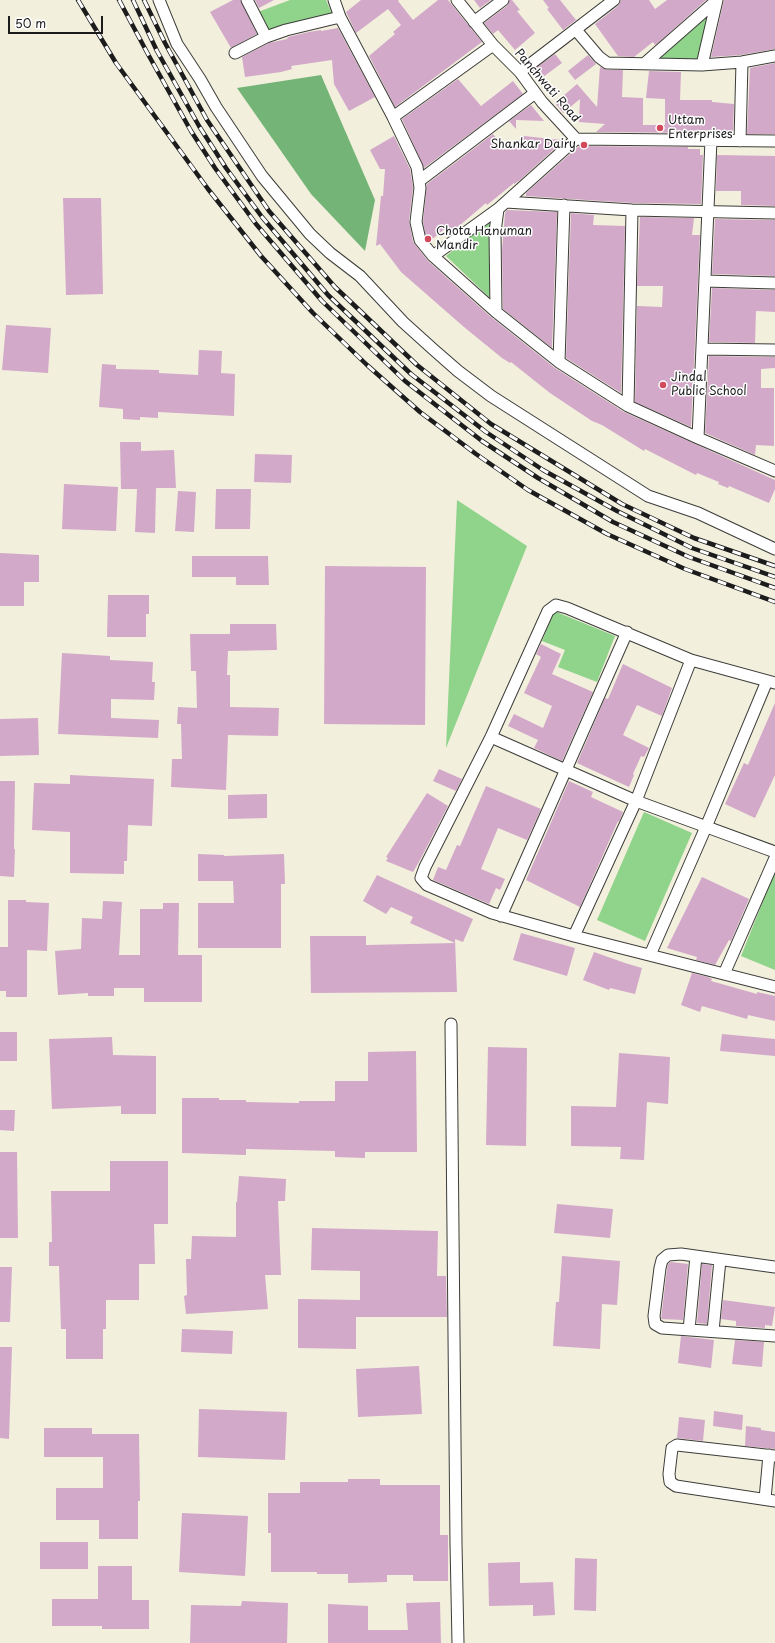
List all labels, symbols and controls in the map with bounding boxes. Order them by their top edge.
scale bar [10,8,105,34]
text: 50 m [15,14,46,32]
street label: Panchwati Road [511,46,583,126]
place label: Uttam Enterprises [668,114,733,142]
marker: Uttam Enterprises [655,123,665,133]
place label: Shankar Dairy [490,138,576,152]
marker: Shankar Dairy [579,140,589,150]
place label: Chota Hanuman Mandir [436,225,532,253]
marker: Chota Hanuman Mandir [423,234,433,244]
place label: Jindal Public School [671,371,747,399]
marker: Jindal Public School [658,380,668,390]

